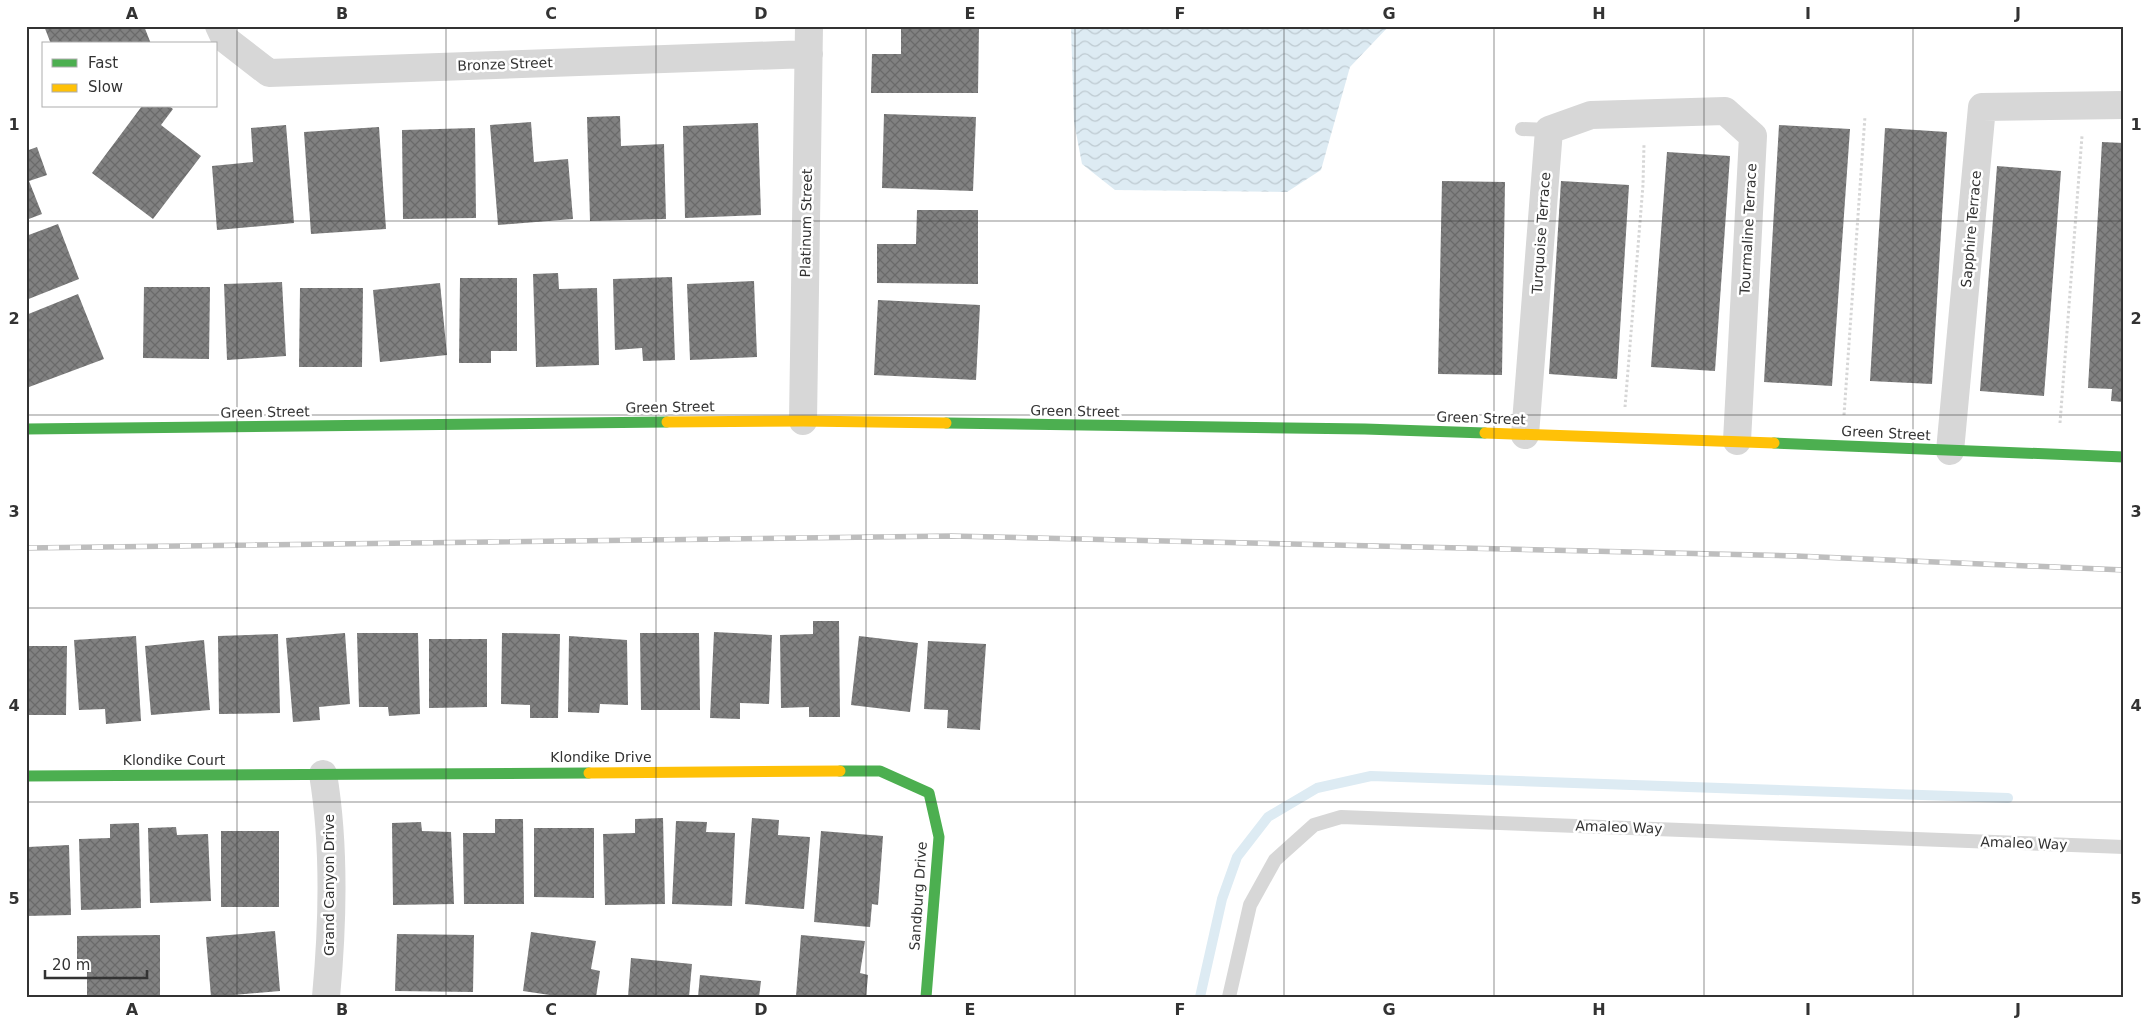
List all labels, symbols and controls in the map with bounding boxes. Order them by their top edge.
text: A [126,4,139,23]
text: B [336,4,348,23]
text: C [545,4,557,23]
text: D [754,4,768,23]
text: E [965,4,975,23]
text: F [1175,4,1185,23]
text: G [1382,4,1396,23]
text: H [1592,4,1606,23]
text: I [1805,4,1811,23]
text: J [2014,4,2021,23]
legend [42,42,218,108]
text: Fast [88,54,118,72]
street label: Bronze Street [457,54,553,74]
text: Slow [88,78,123,96]
text: 1 [8,115,20,134]
text: 1 [2130,115,2142,134]
street label: Tourmaline Terrace [1737,163,1759,296]
street label: Platinum Street [797,168,815,277]
street label: Sapphire Terrace [1958,170,1984,288]
street label: Turquoise Terrace [1529,171,1553,296]
text: 2 [8,309,20,328]
text: 2 [2130,309,2142,328]
street label: Green Street [625,398,715,416]
street label: Green Street [1030,402,1120,420]
street label: Green Street [220,403,310,421]
street label: Green Street [1436,408,1526,428]
street label: Green Street [1841,423,1932,443]
text: 3 [8,502,20,521]
text: 3 [2130,502,2142,521]
text: 4 [8,696,20,715]
text: 4 [2130,696,2142,715]
street label: Klondike Drive [550,749,652,765]
street label: Klondike Court [123,752,226,768]
street label: Grand Canyon Drive [321,814,337,956]
street label: Amaleo Way [1575,817,1663,837]
street label: Amaleo Way [1980,833,2068,853]
street label: Sandburg Drive [906,841,930,951]
text: 5 [8,889,20,908]
text: 5 [2130,889,2142,908]
scale bar [45,948,148,980]
text: 20 m [52,956,90,974]
text: A [126,1000,139,1019]
text: B [336,1000,348,1019]
text: C [545,1000,557,1019]
text: D [754,1000,768,1019]
text: E [965,1000,975,1019]
text: F [1175,1000,1185,1019]
text: G [1382,1000,1396,1019]
text: H [1592,1000,1606,1019]
text: I [1805,1000,1811,1019]
text: J [2014,1000,2021,1019]

